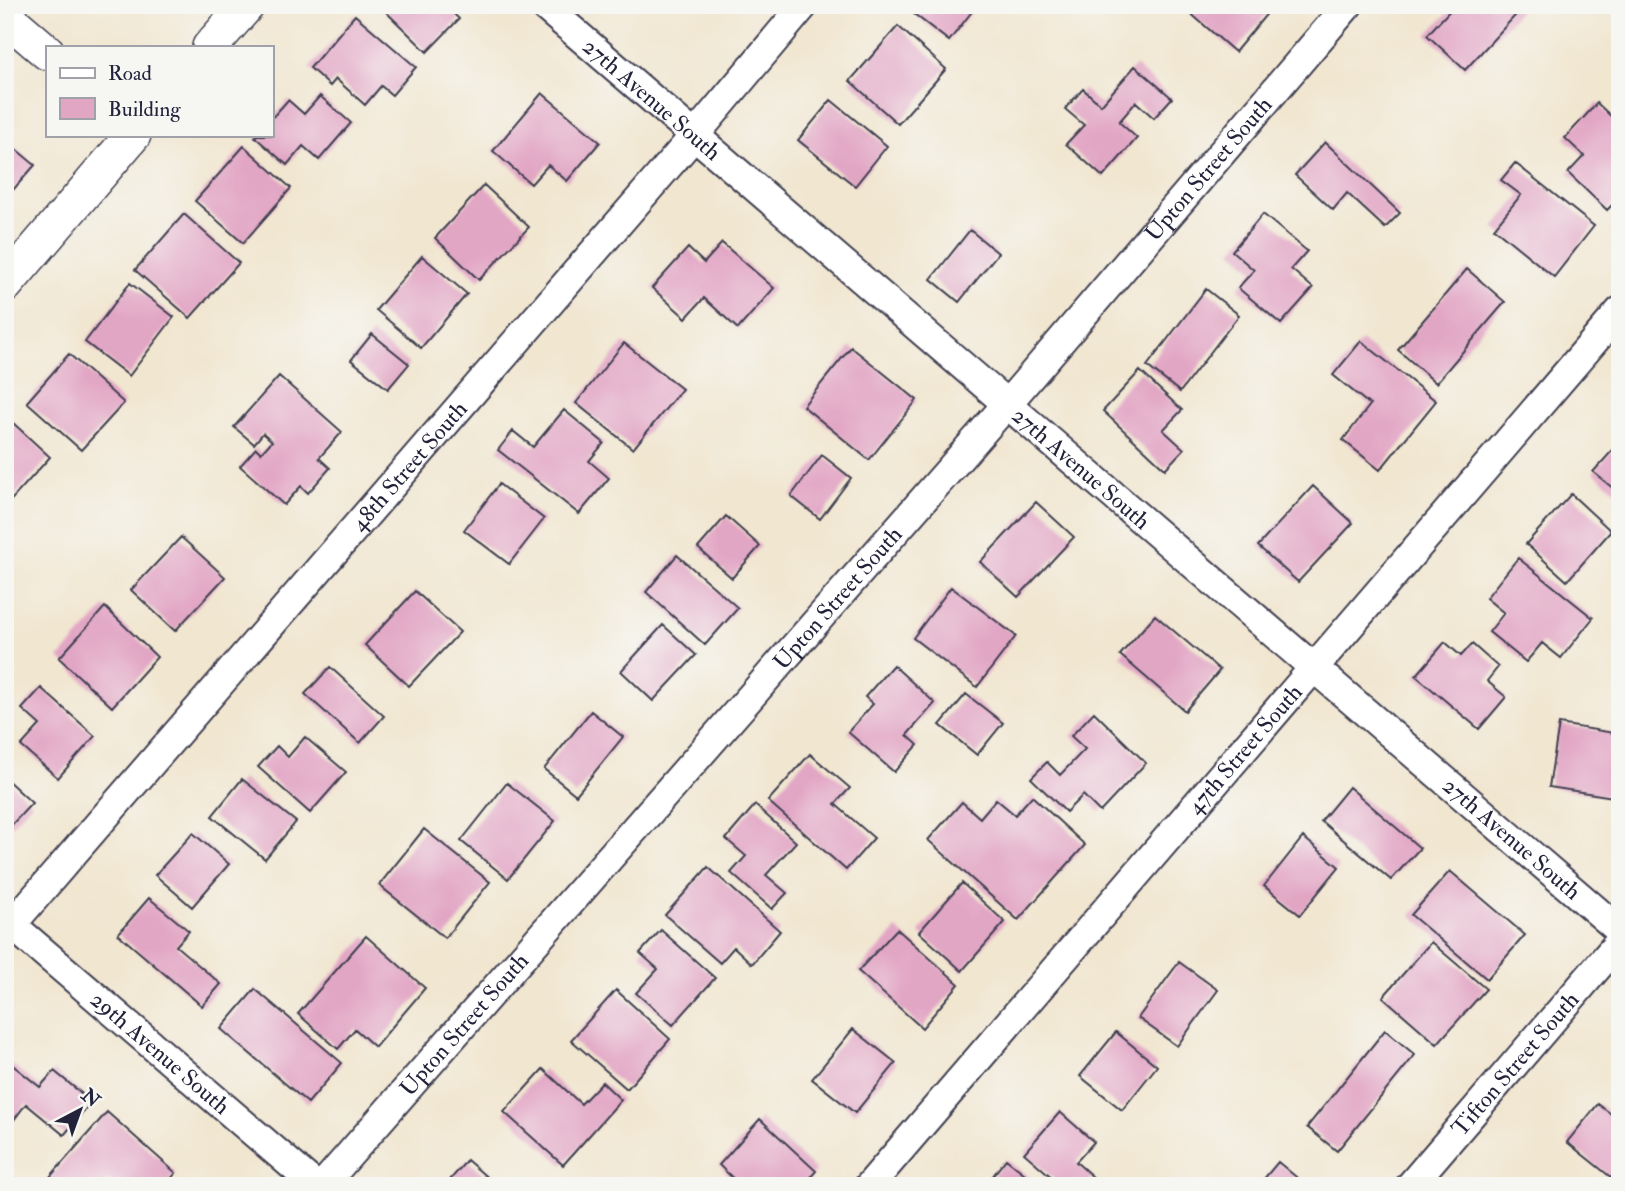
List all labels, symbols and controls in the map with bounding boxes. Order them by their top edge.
street label: 27th Avenue South [577,32,727,167]
legend [46,46,273,136]
text: Road [108,60,153,87]
street label: Upton Street South [1139,91,1278,247]
text: Building [108,96,181,123]
street label: 48th Street South [345,395,473,537]
street label: 27th Avenue South [1006,401,1156,536]
street label: Upton Street South [767,520,908,676]
street label: 47th Street South [1181,678,1308,820]
street label: 27th Avenue South [1437,771,1587,906]
street label: Upton Street South [393,947,535,1102]
street label: 29th Avenue South [85,985,236,1121]
street label: Tifton Street South [1445,986,1585,1142]
north arrow [46,1076,116,1146]
text: N [75,1083,106,1113]

